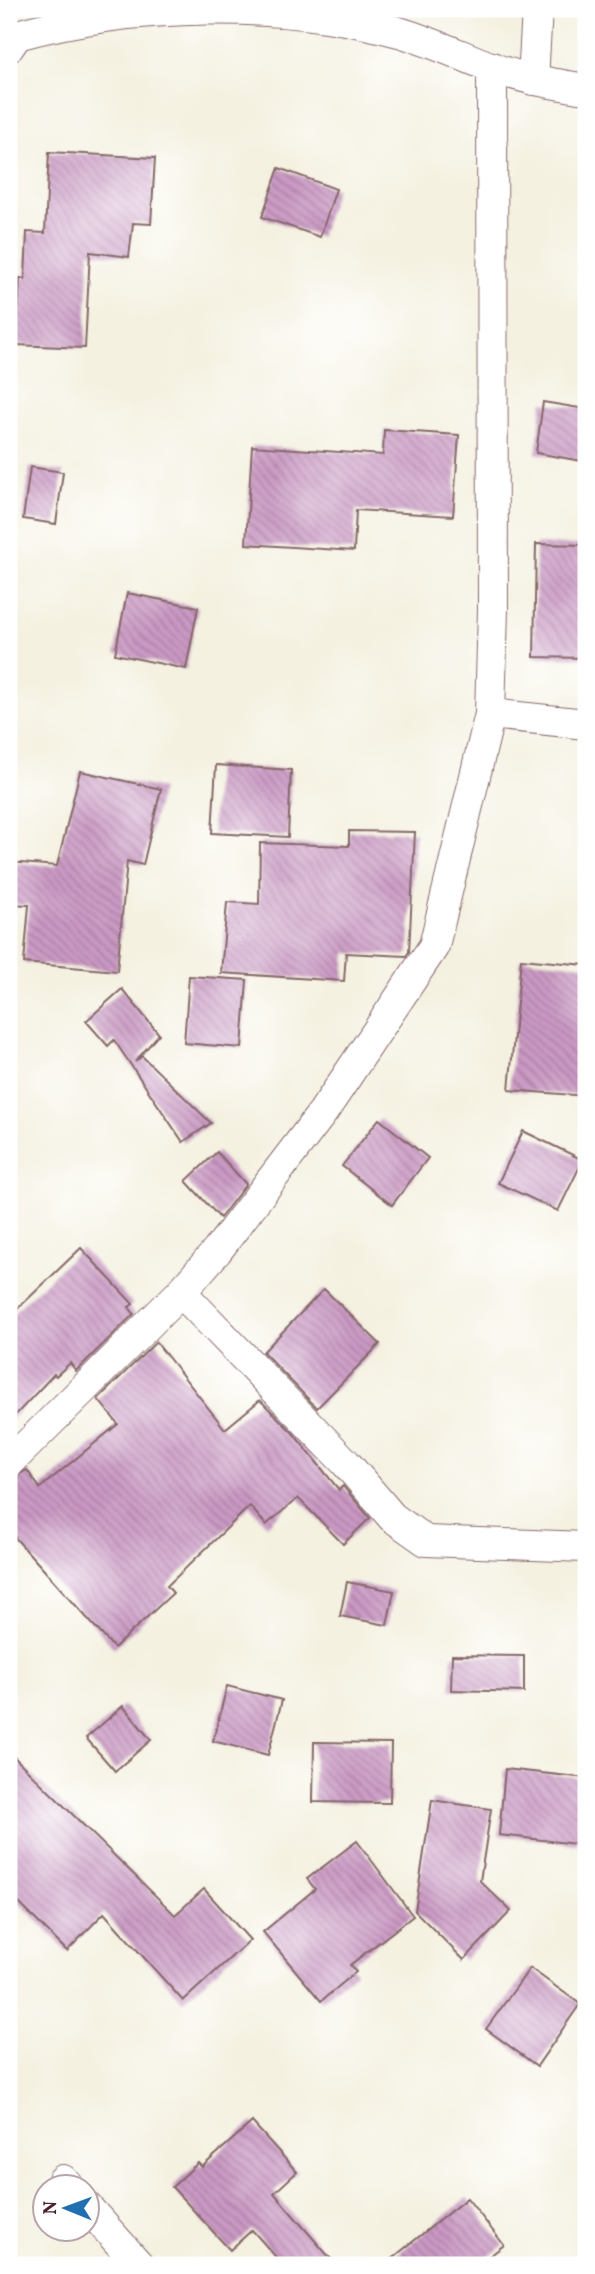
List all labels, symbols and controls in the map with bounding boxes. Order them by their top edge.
north arrow [32,2172,102,2242]
text: N [38,2200,64,2215]

